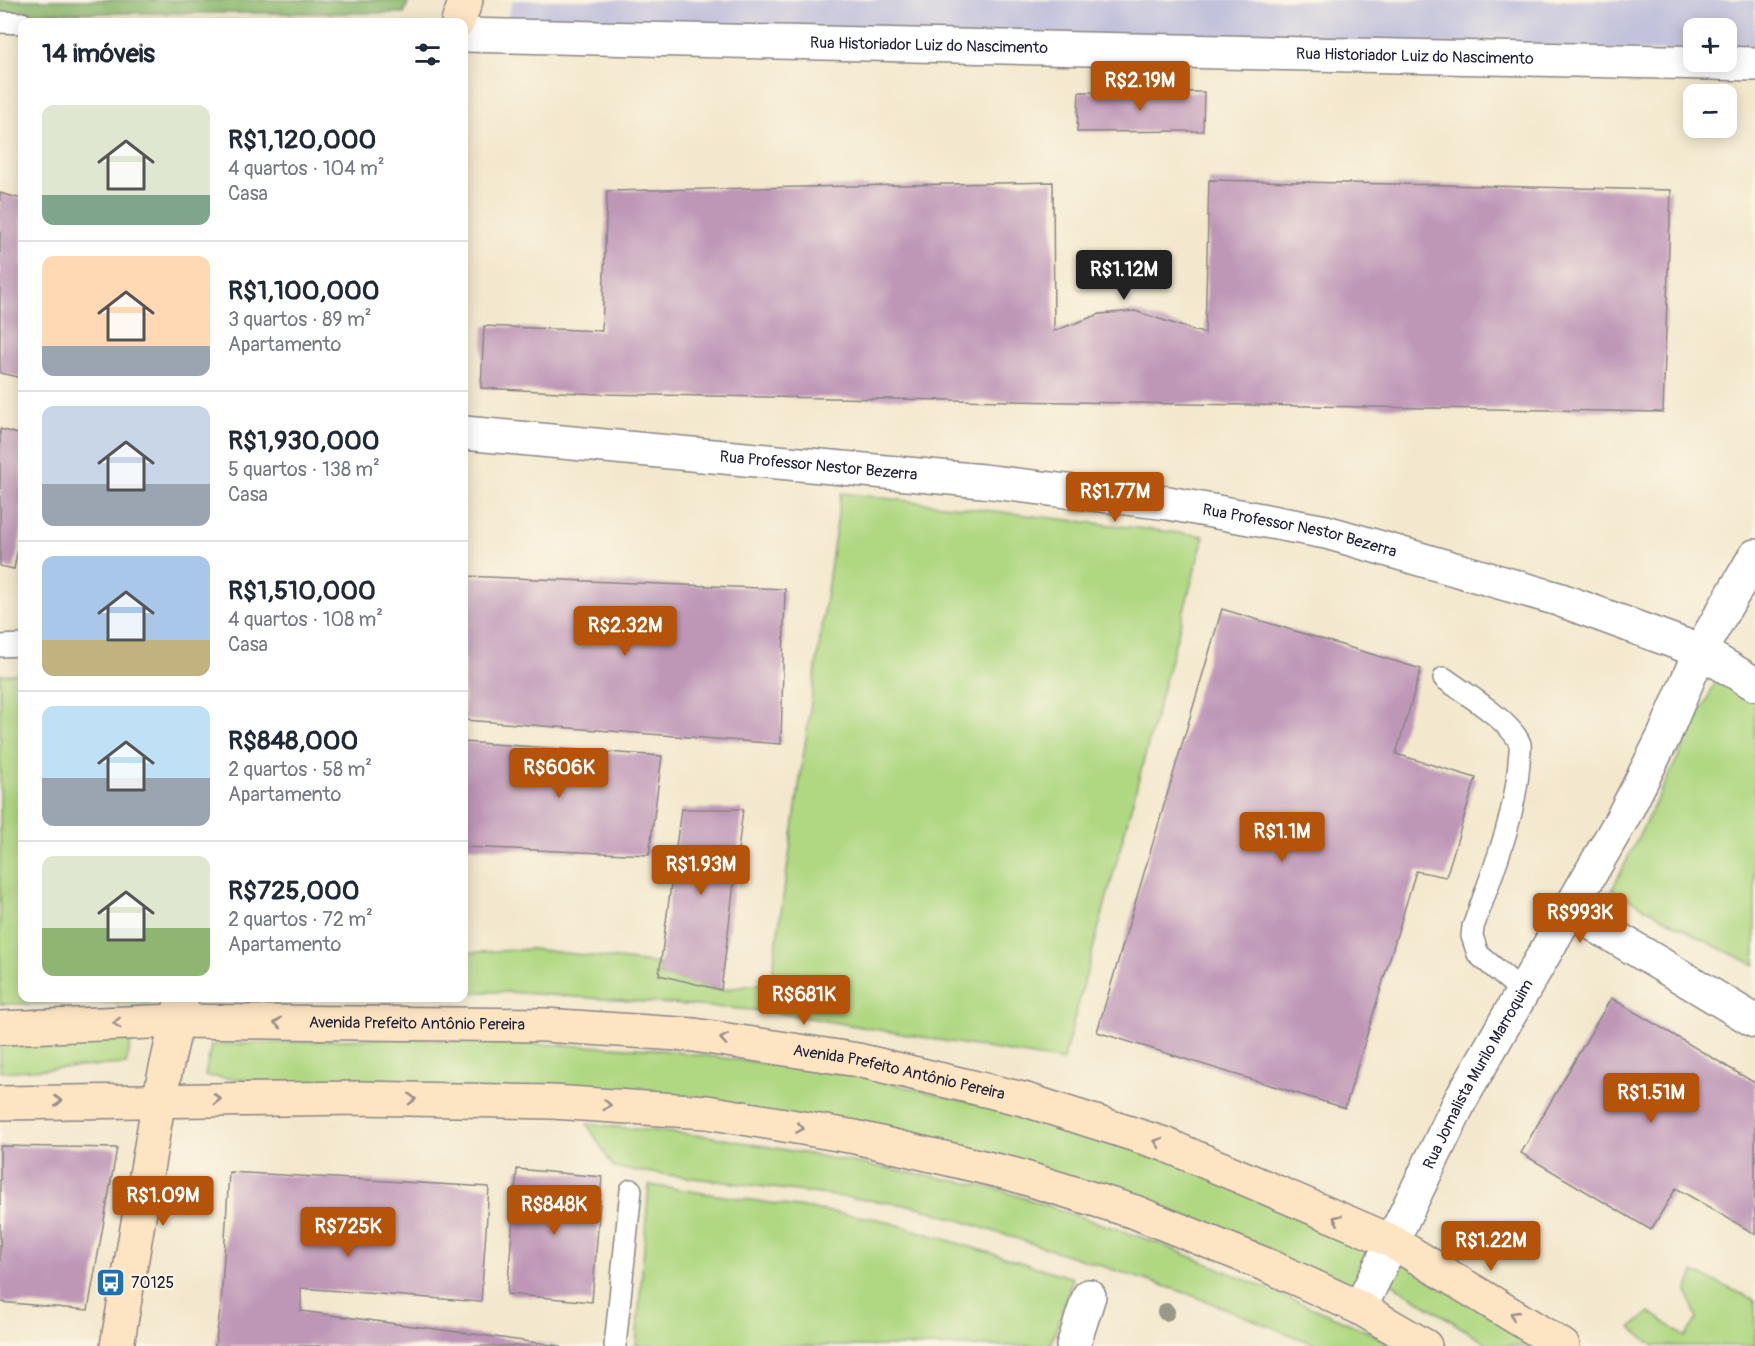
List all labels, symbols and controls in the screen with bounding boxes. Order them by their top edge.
map controls [1683,18,1737,138]
button: + [1683,18,1737,72]
street label: Rua Historiador Luiz do Nascimento [810,33,1048,58]
text: 14 imóveis [42,38,155,70]
icon: filters [411,38,444,71]
street label: Rua Historiador Luiz do Nascimento [1296,44,1534,69]
pin: R$2.19M [1085,61,1195,112]
text: R$2.19M [1105,68,1175,93]
button: − [1683,84,1737,138]
text: R$1,120,000 [228,124,376,156]
icon: home [90,129,162,201]
text: 4 quartos · 104 m² [228,156,385,181]
text: Casa [228,181,268,206]
pin: R$1.12M [1069,250,1179,301]
text: R$1.12M [1090,257,1158,282]
text: R$1,100,000 [228,275,379,307]
icon: home [90,280,162,352]
text: 3 quartos · 89 m² [228,307,372,332]
text: Apartamento [228,332,341,357]
text: R$1,930,000 [228,425,379,457]
icon: home [90,430,162,502]
street label: Rua Professor Nestor Bezerra [719,447,918,485]
text: 5 quartos · 138 m² [228,457,380,482]
pin: R$1.77M [1060,472,1170,523]
text: R$1.77M [1080,479,1150,504]
text: Casa [228,482,268,507]
street label: Rua Professor Nestor Bezerra [1201,500,1399,562]
text: R$1,510,000 [228,575,376,607]
icon: home [90,580,162,652]
pin: R$2.32M [570,606,680,657]
text: 4 quartos · 108 m² [228,607,383,632]
text: R$2.32M [588,613,662,638]
text: Casa [228,632,268,657]
text: R$848,000 [228,725,358,757]
icon: home [90,730,162,802]
pin: R$606K [510,748,608,799]
text: R$606K [523,755,595,780]
text: 2 quartos · 58 m² [228,757,372,782]
text: Apartamento [228,782,341,807]
pin: R$1.1M [1233,812,1331,863]
text: R$1.1M [1254,819,1310,844]
pin: R$1.93M [646,845,756,896]
text: R$1.93M [666,852,736,877]
text: R$725,000 [228,875,359,907]
icon: home [90,880,162,952]
pin: R$993K [1531,893,1629,944]
text: R$993K [1547,900,1613,925]
text: 2 quartos · 72 m² [228,907,373,932]
text: Apartamento [228,932,341,957]
pin: R$681K [755,975,853,1026]
street label: Rua Jornalista Murilo Marroquim [1419,976,1538,1172]
text: R$681K [772,982,836,1007]
street label: Avenida Prefeito Antônio Pereira [309,1012,525,1035]
one-way arrow [273,1016,282,1029]
one-way arrow [112,1017,121,1030]
one-way arrow [719,1034,729,1046]
street label: Avenida Prefeito Antônio Pereira [792,1040,1007,1104]
pin: R$1.51M [1596,1073,1706,1124]
text: R$1.51M [1617,1080,1685,1105]
one-way arrow [213,1093,222,1105]
one-way arrow [408,1093,417,1105]
one-way arrow [54,1095,63,1108]
one-way arrow [602,1099,611,1112]
one-way arrow [795,1121,805,1134]
one-way arrow [1153,1137,1164,1150]
pin: R$1.09M [108,1176,218,1227]
text: R$1.09M [127,1183,199,1208]
pin: R$848K [505,1185,603,1236]
text: R$848K [521,1192,587,1217]
pin: R$725K [299,1207,397,1258]
text: R$725K [314,1214,382,1239]
one-way arrow [1333,1214,1344,1226]
pin: R$1.22M [1436,1221,1546,1272]
text: R$1.22M [1455,1228,1527,1253]
bus stop icon: 70125 [94,1267,126,1299]
place label: 70125 [131,1273,174,1293]
one-way arrow [1510,1311,1520,1322]

